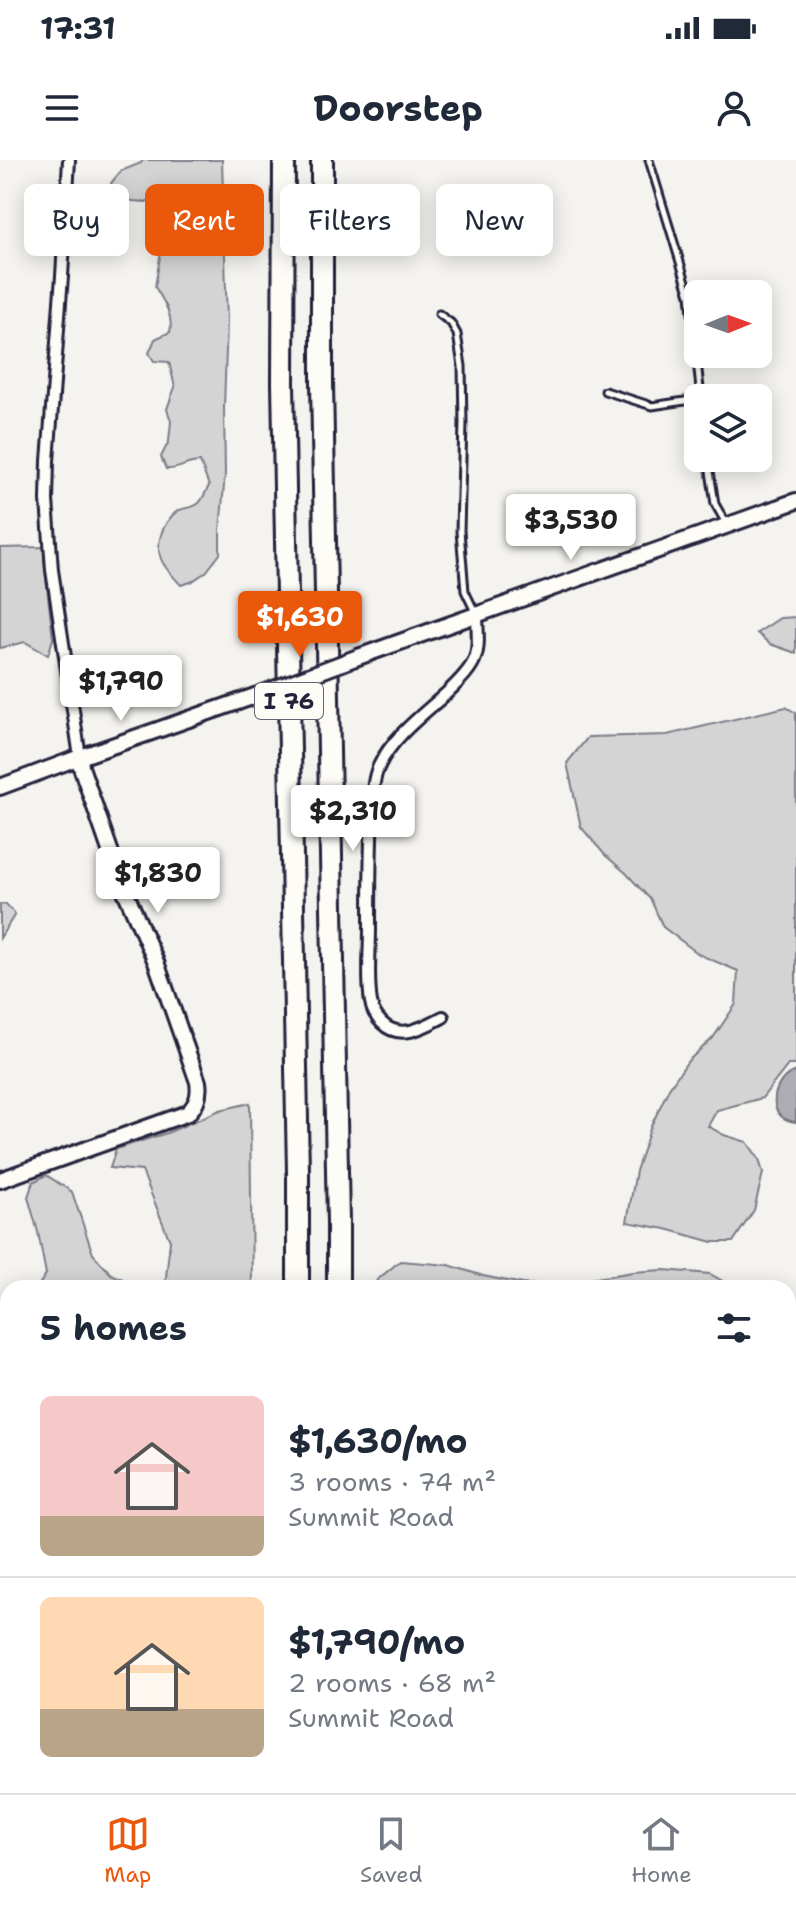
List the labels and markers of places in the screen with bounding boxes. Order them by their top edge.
pin: $3,530 [506,494,636,562]
pin: $1,630 [235,591,365,659]
pin: $1,790 [56,655,186,723]
pin: $2,310 [288,785,418,853]
pin: $1,830 [93,847,223,915]

